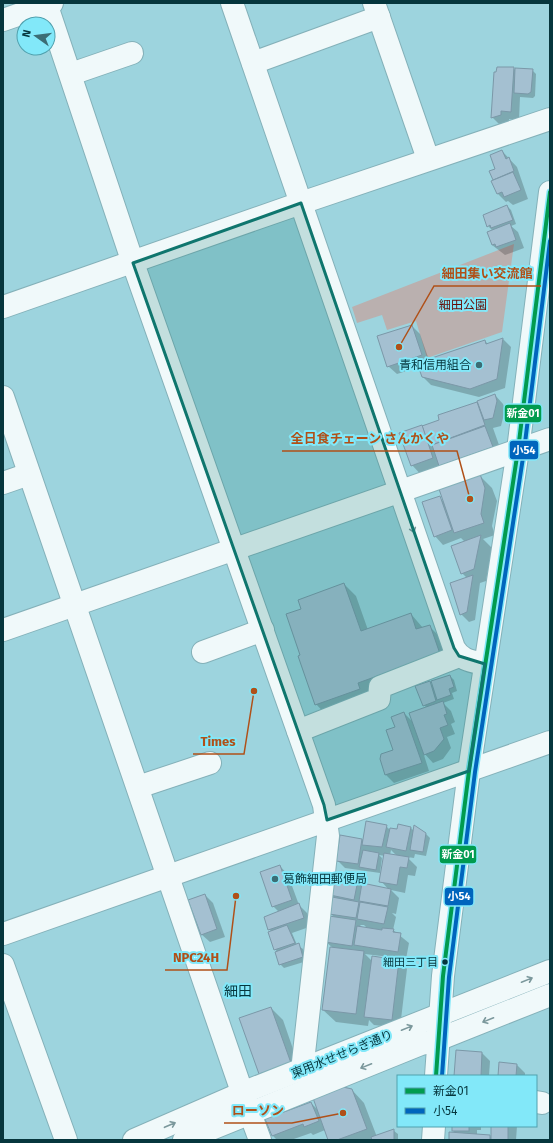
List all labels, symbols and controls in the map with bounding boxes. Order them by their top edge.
north arrow [16,16,56,56]
text: N [20,29,34,39]
callout: 細田集い交流館 [434,261,541,286]
text: 細田集い交流館 [441,266,533,281]
park label: 細田公園 [439,298,487,312]
place label: 青和信用組合 [399,358,471,372]
marker: 青和信用組合 [474,360,484,370]
line badge: 新金01 [504,404,542,423]
text: 新金01 [506,407,540,420]
callout: 全日食チェーン さんかくや [282,426,457,451]
text: 全日食チェーン さんかくや [291,431,449,446]
line badge: 小54 [509,440,539,460]
text: 小54 [512,444,536,457]
one-way arrow [409,521,416,534]
callout: Times [193,729,244,754]
text: Times [200,734,236,749]
line badge: 新金01 [439,845,477,864]
text: 新金01 [441,848,475,861]
place label: 葛飾細田郵便局 [283,872,367,886]
marker: 葛飾細田郵便局 [270,874,280,884]
line badge: 小54 [444,887,474,906]
text: 小54 [447,890,471,903]
callout: NPC24H [165,945,227,970]
text: NPC24H [173,950,219,965]
place label: 細田三丁目 [383,956,438,969]
marker: 細田三丁目 [440,957,450,967]
one-way arrow [521,975,533,983]
district label: 細田 [224,983,252,1000]
one-way arrow [482,1016,494,1024]
one-way arrow [400,1024,412,1031]
street label: 東用水せせらぎ通り [289,1027,395,1081]
one-way arrow [361,1062,373,1070]
legend [397,1075,537,1127]
text: 新金01 [433,1084,469,1098]
callout: ローソン [224,1098,292,1123]
text: ローソン [232,1103,284,1118]
text: 小54 [433,1104,458,1118]
one-way arrow [163,1120,175,1128]

